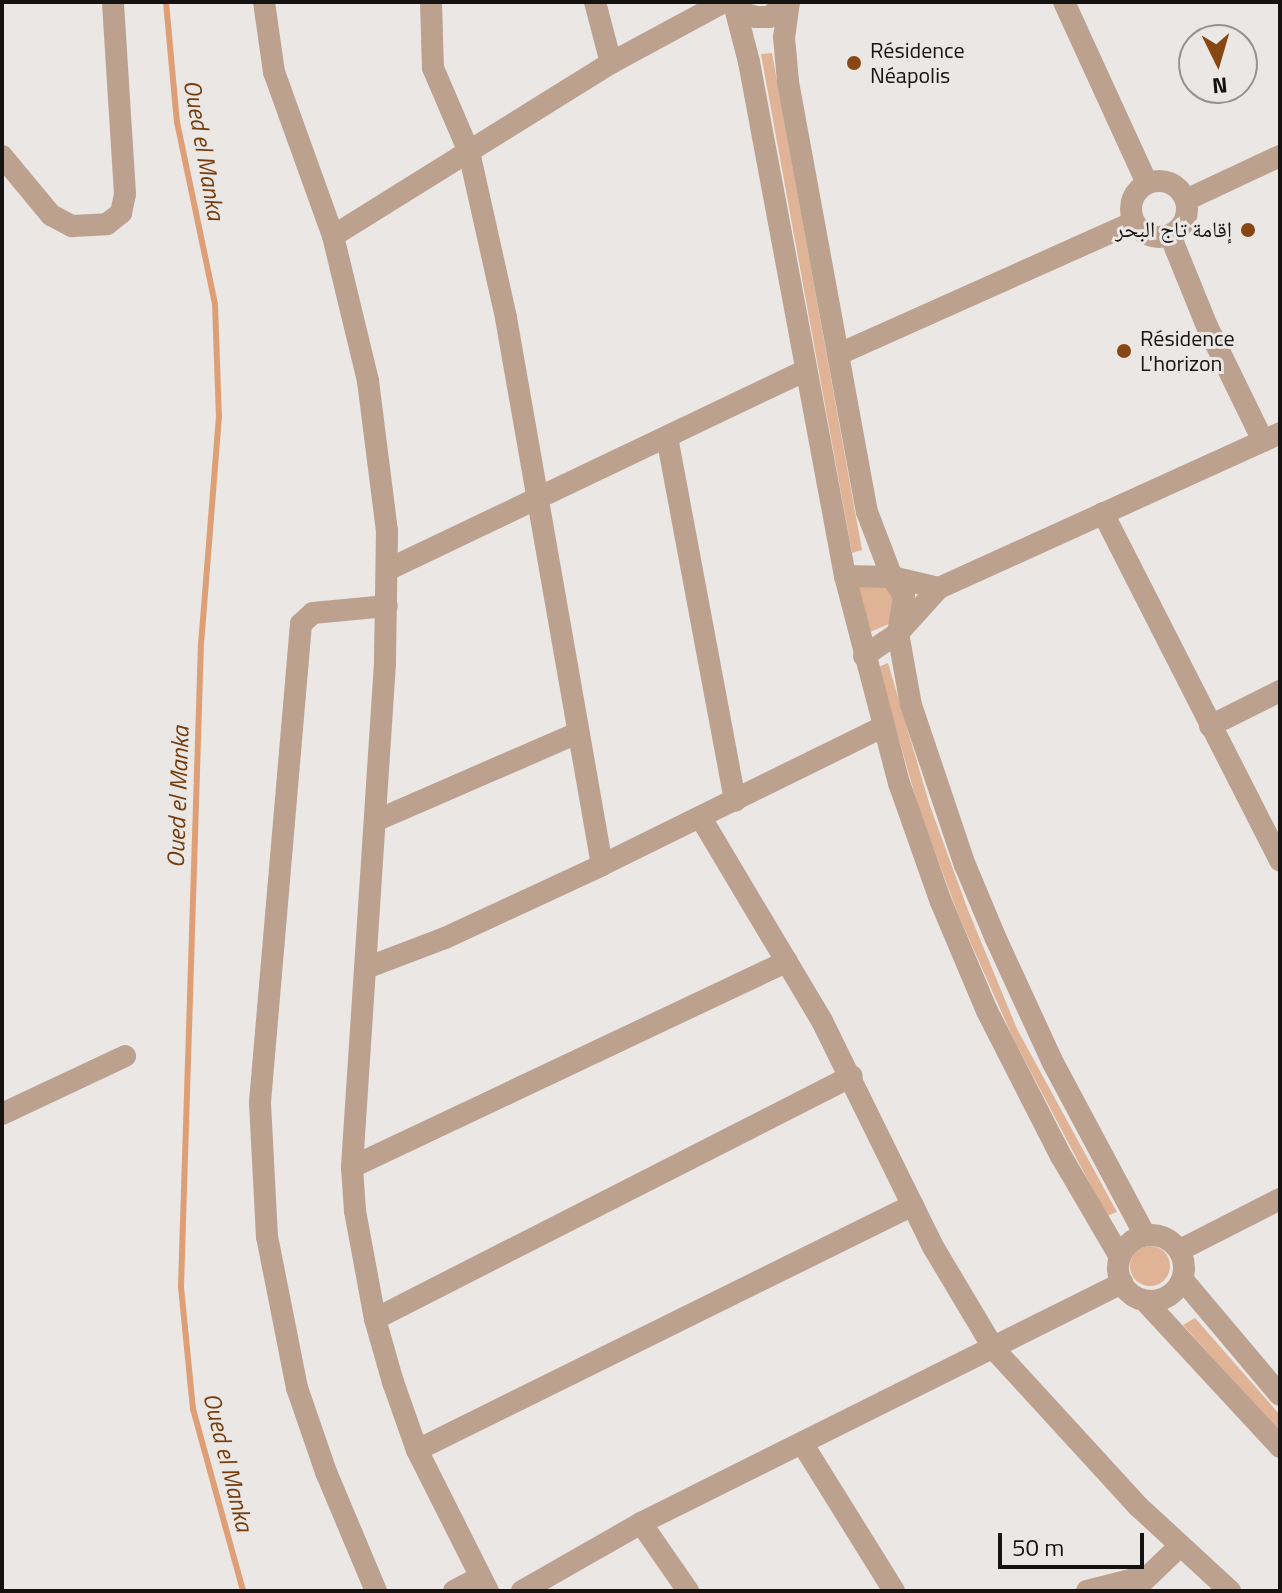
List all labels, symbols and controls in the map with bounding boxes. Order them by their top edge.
north arrow [1178,24,1258,104]
place label: Résidence Néapolis [870,37,965,88]
marker: Résidence Néapolis [845,54,863,72]
text: N [1211,68,1229,104]
water label: Oued el Manka [178,78,230,222]
place label: إقامة تاج البحر [1115,217,1232,243]
marker: إقامة تاج البحر [1239,221,1257,239]
place label: Résidence L'horizon [1140,325,1235,376]
marker: Résidence L'horizon [1115,342,1133,360]
water label: Oued el Manka [161,726,195,868]
water label: Oued el Manka [197,1390,259,1534]
scale bar [1002,1517,1148,1567]
text: 50 m [1012,1529,1064,1565]

